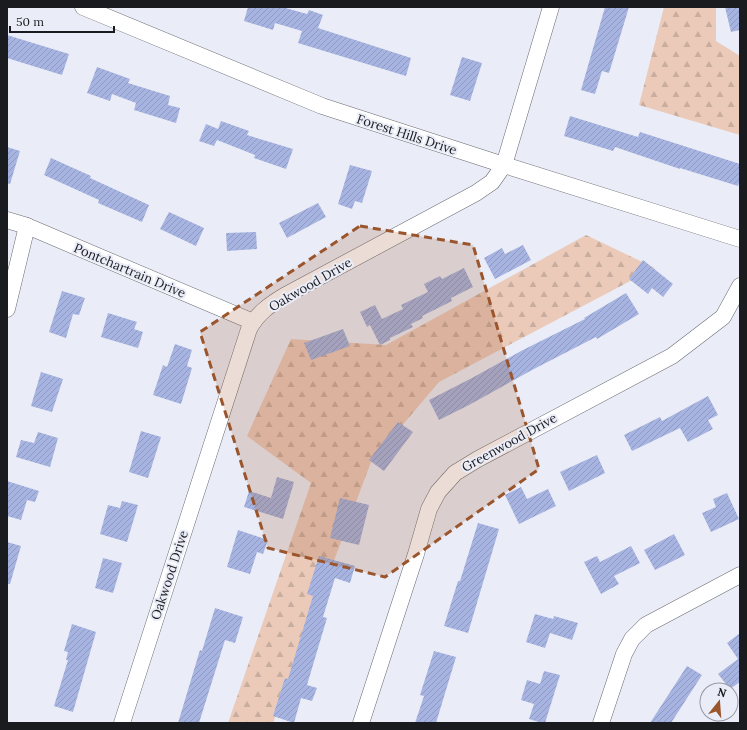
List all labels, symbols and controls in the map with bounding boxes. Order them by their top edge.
scale bar [10,8,114,34]
text: 50 m [16,14,44,29]
street label: Forest Hills Drive [355,110,459,159]
street label: Pontchartrain Drive [71,239,188,302]
street label: Oakwood Drive [266,254,355,315]
street label: Greenwood Drive [459,409,560,476]
street label: Oakwood Drive [147,528,192,622]
north arrow [699,682,739,722]
text: N [716,684,729,701]

